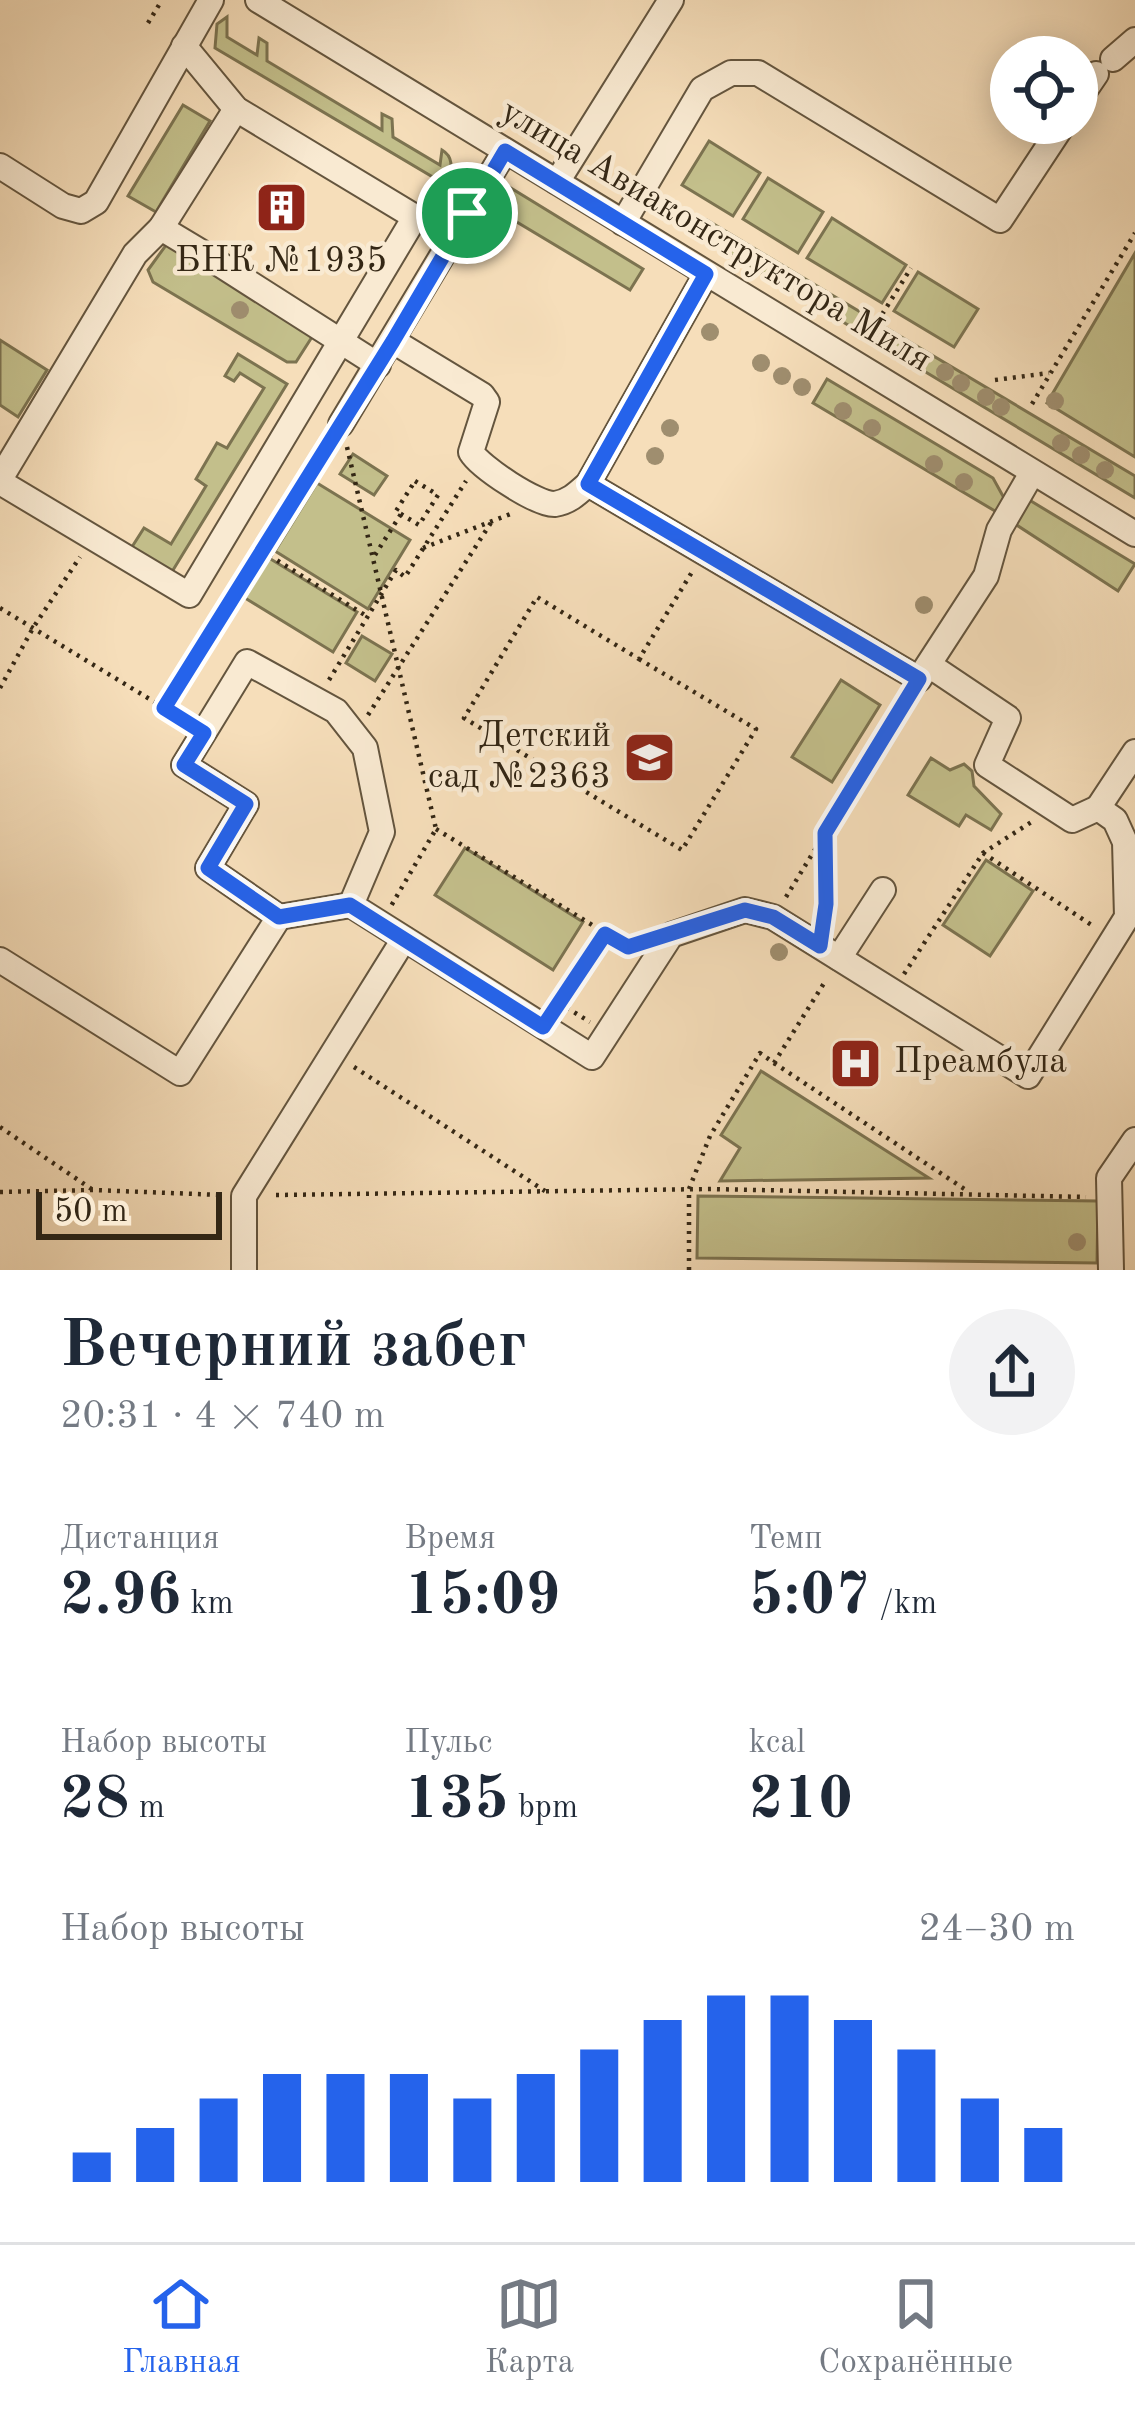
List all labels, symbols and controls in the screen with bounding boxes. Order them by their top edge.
map controls [990,36,1098,144]
button: locate [990,36,1098,144]
street label: улица Авиаконструктора Миля [494,94,936,380]
pin [416,162,518,264]
building icon: БНК №1935 [253,179,309,235]
icon: arrive [434,180,500,246]
place label: БНК №1935 [175,244,387,280]
place label: Детский сад №2363 [428,719,611,796]
school or university icon: Детский сад №2363 [622,730,678,786]
hospital icon: Преамбула [827,1035,883,1091]
place label: Преамбула [894,1045,1067,1081]
scale bar [36,1186,222,1239]
text: 50 m [54,1196,128,1229]
button: share [949,1309,1075,1435]
text: Вечерний забег [60,1315,527,1381]
text: 20:31 · 4 × 740 m [60,1397,385,1436]
text: Дистанция [60,1523,220,1556]
text: Время [404,1523,496,1556]
text: Темп [749,1523,822,1556]
text: 2.96 [60,1567,181,1627]
text: 15:09 [404,1567,560,1627]
text: 5:07 [749,1567,870,1627]
text: km [181,1588,234,1621]
text: /km [870,1588,937,1621]
text: Набор высоты [60,1727,267,1760]
text: Пульс [404,1727,492,1760]
text: kcal [749,1727,805,1760]
text: 28 [60,1771,130,1831]
text: 135 [404,1771,509,1831]
text: 210 [749,1771,853,1831]
text: m [130,1792,165,1825]
text: bpm [509,1792,578,1825]
text: Набор высоты [60,1910,305,1949]
text: 24–30 m [918,1910,1075,1949]
tab: Главная [122,2271,241,2384]
tab: Карта [485,2271,574,2384]
tab: Сохранённые [818,2271,1013,2384]

